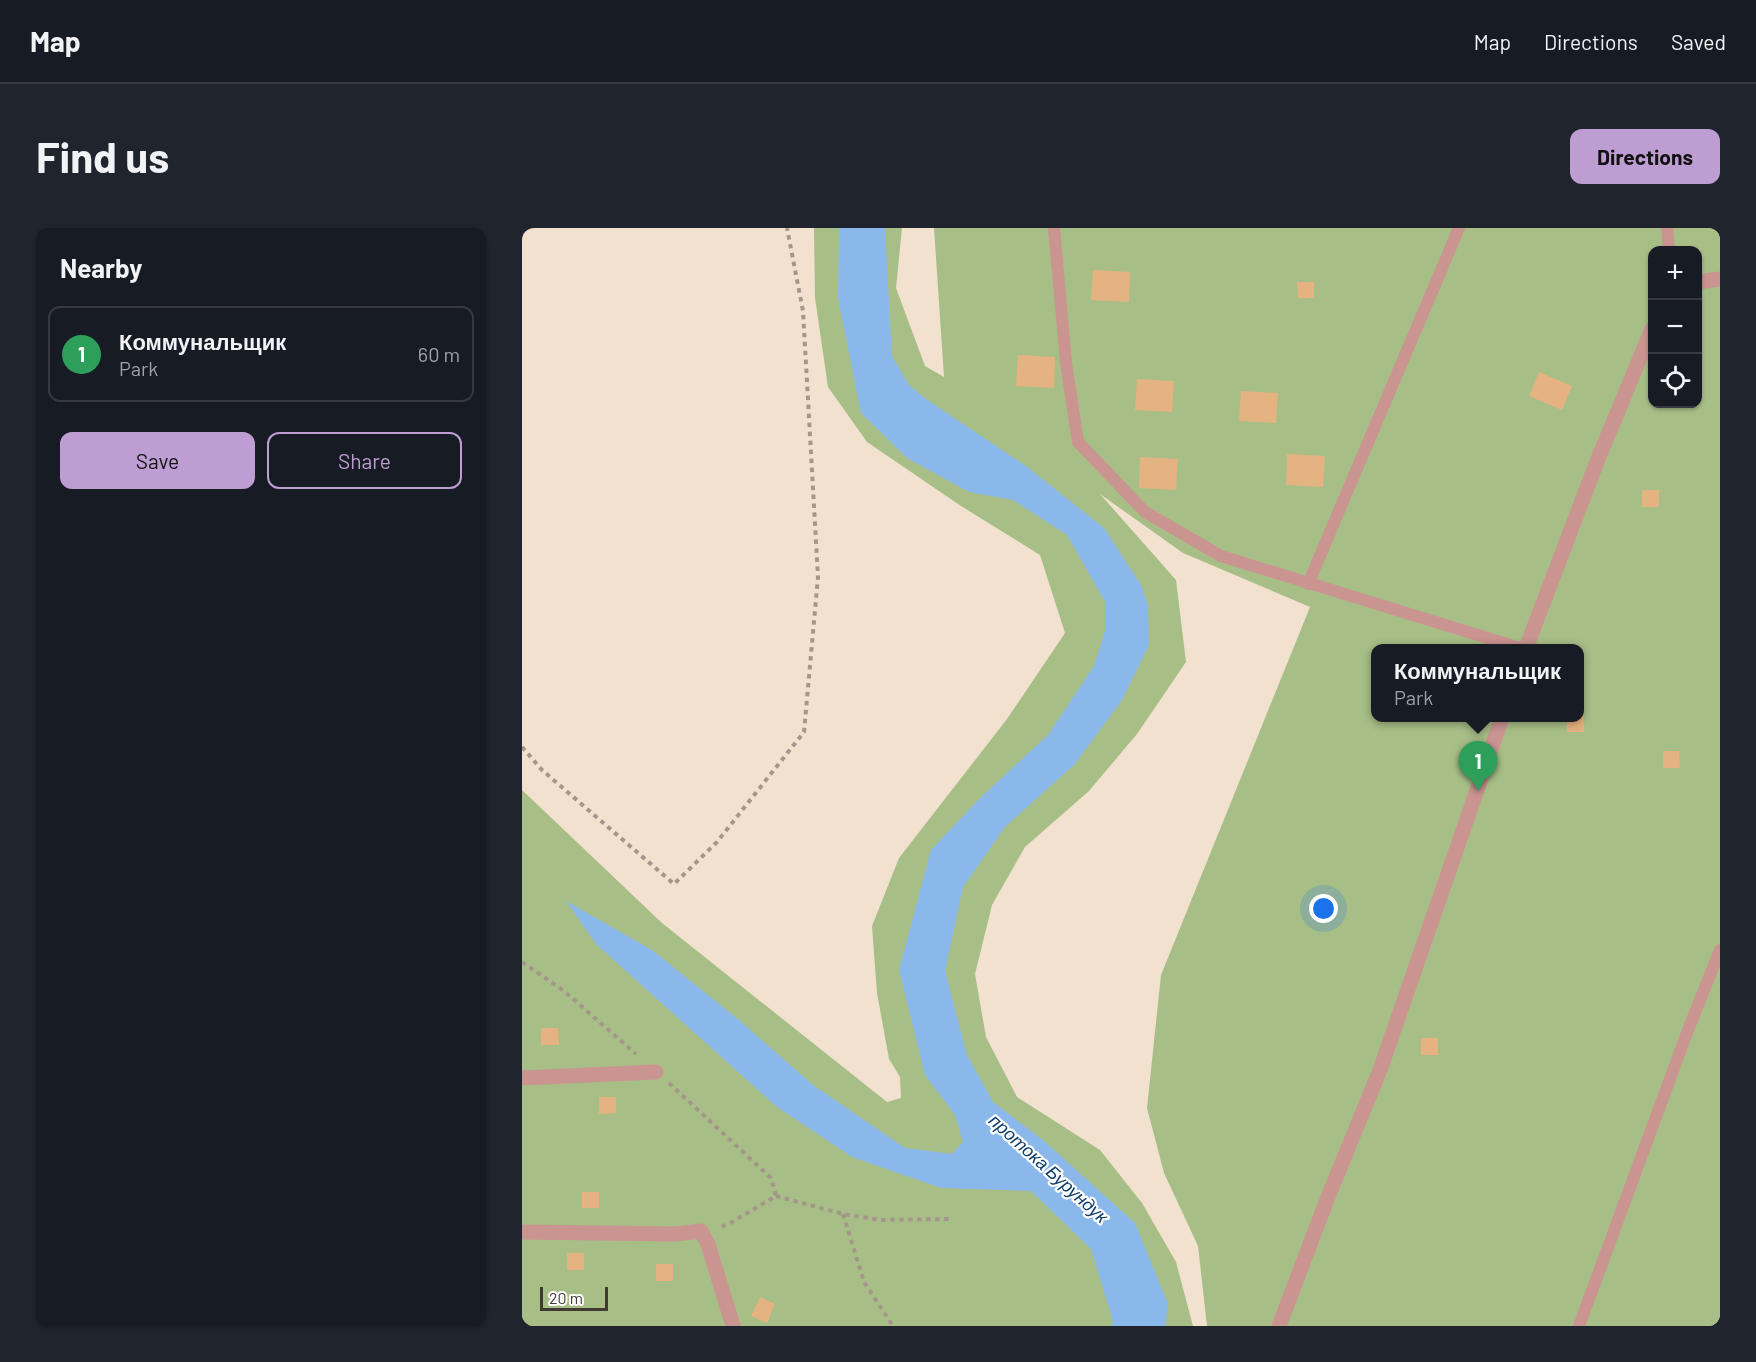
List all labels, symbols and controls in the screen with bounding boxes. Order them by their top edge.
text: Map [30,24,81,58]
text: Map [1474,29,1511,54]
text: Directions [1544,29,1638,54]
text: Saved [1671,29,1726,54]
button: Directions [1570,129,1720,184]
text: Find us [36,131,169,181]
map controls [1648,246,1702,408]
button: + [1648,246,1702,300]
text: Nearby [60,252,142,283]
button: − [1648,300,1702,354]
text: Коммунальщик [119,328,286,354]
text: 1 [78,342,85,366]
text: 60 m [418,342,460,366]
button: locate [1648,354,1702,408]
text: Park [119,356,158,380]
button: Save [60,432,255,489]
button: Share [267,432,462,489]
popup [1371,644,1584,722]
text: Коммунальщик [1394,657,1561,683]
text: Park [1394,685,1433,709]
pin: 1 [1458,742,1498,791]
your location [1309,894,1338,923]
water label: протока Бурундук [985,1109,1114,1228]
scale bar [540,1284,608,1312]
text: 20 m [549,1288,583,1307]

